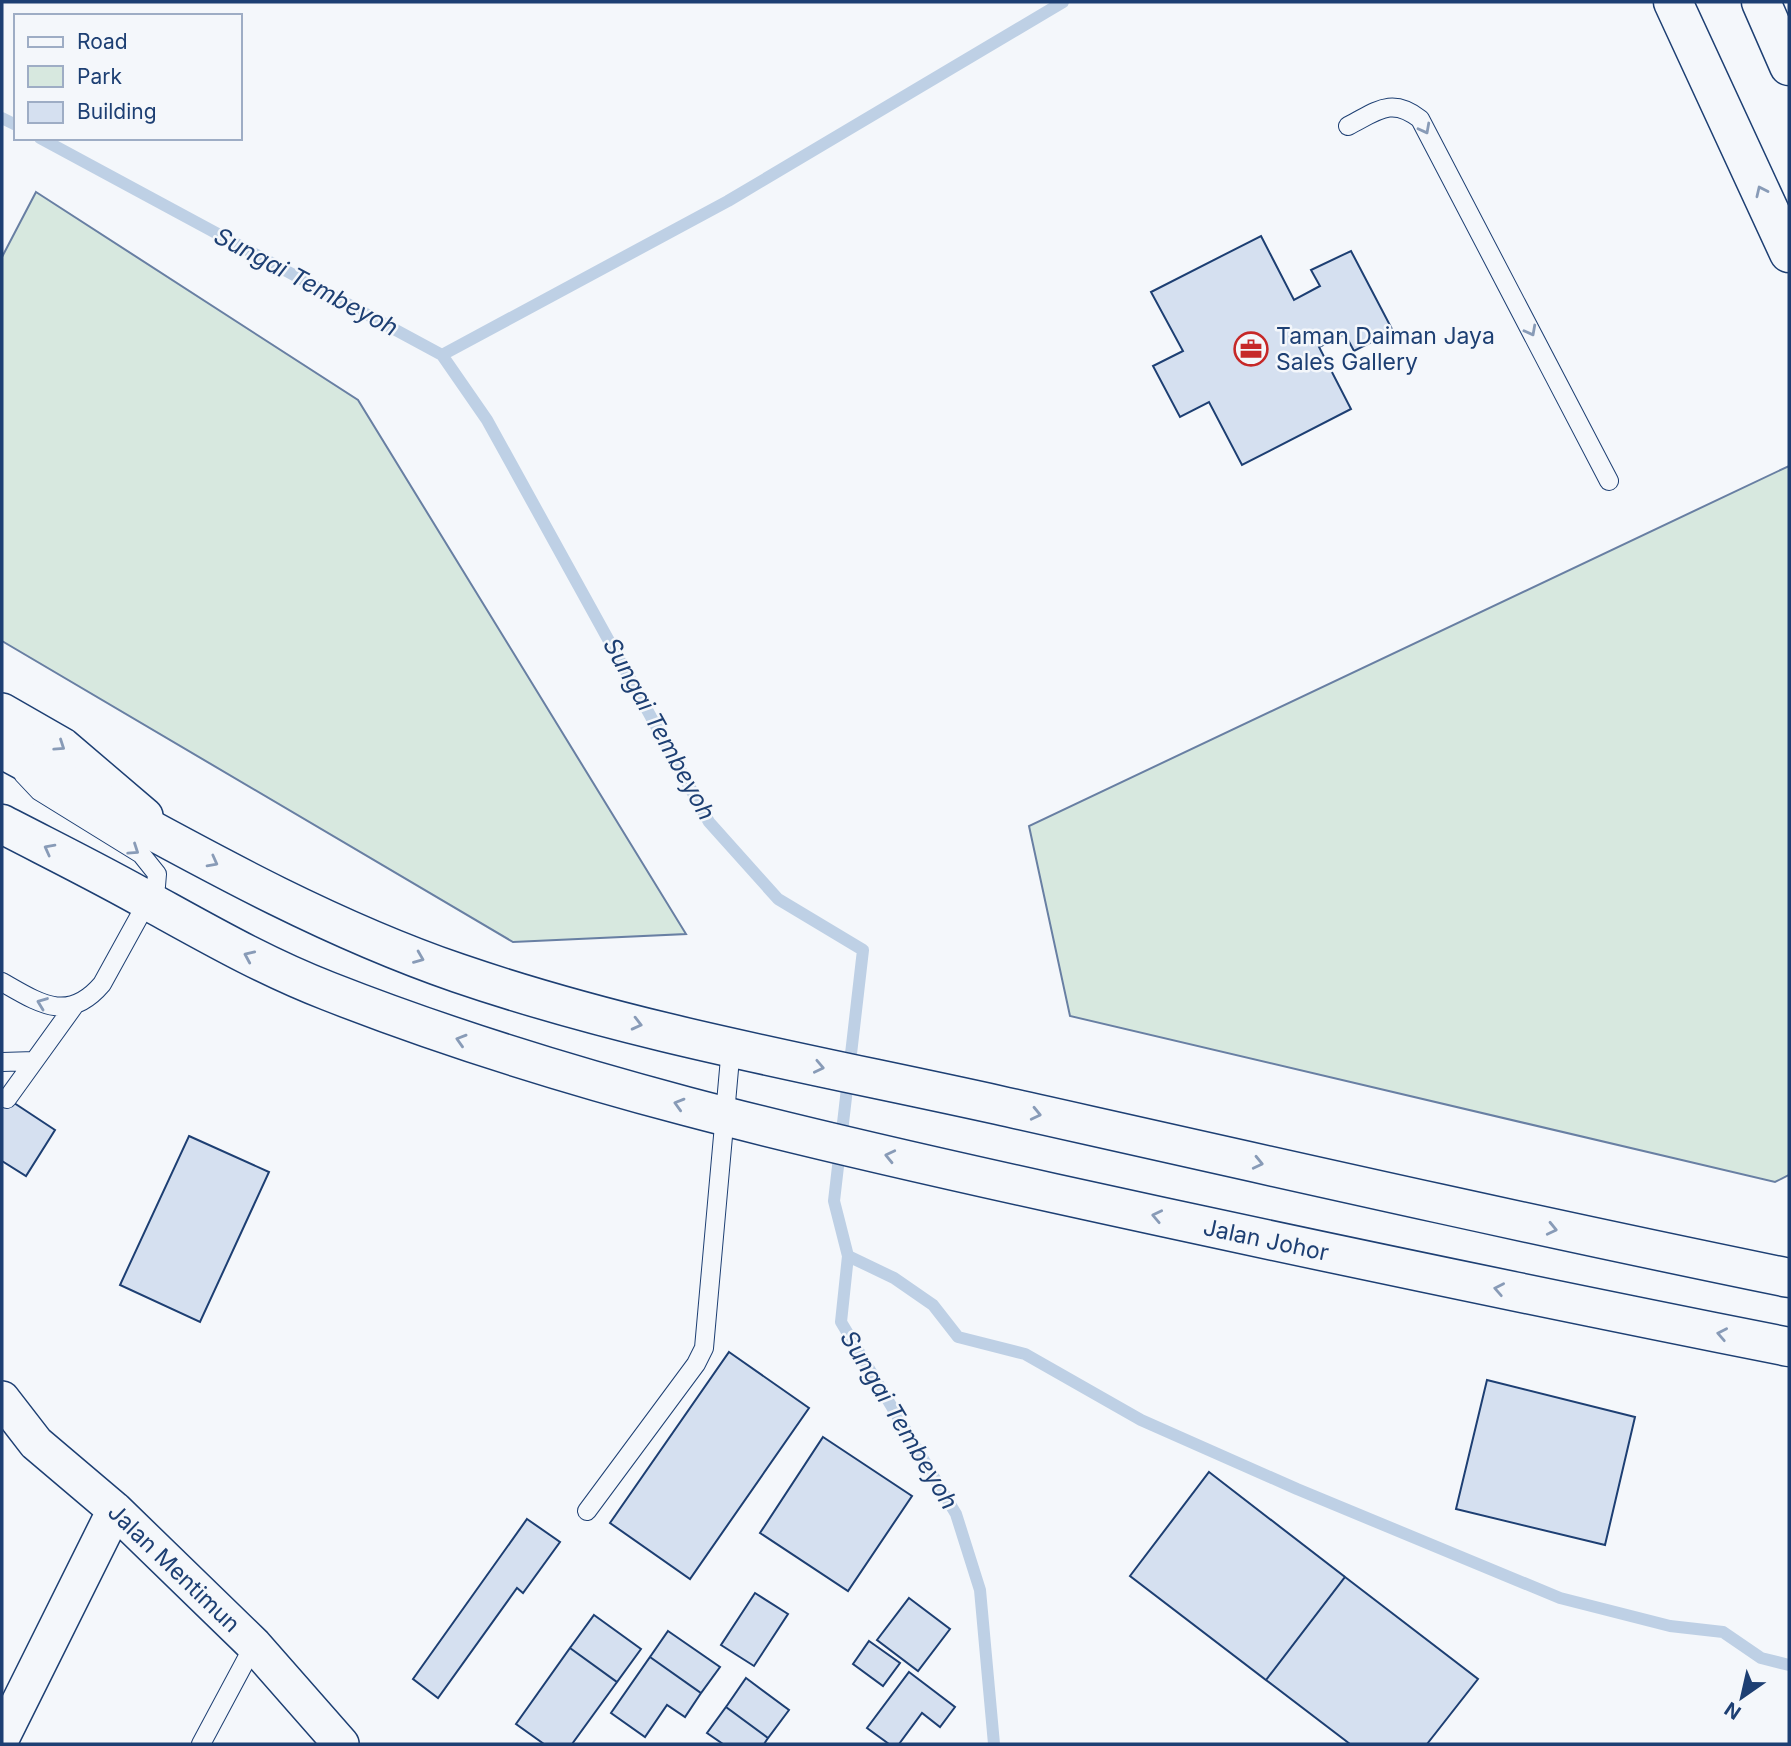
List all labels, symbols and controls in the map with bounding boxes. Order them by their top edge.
legend [14,14,242,140]
text: Road [77,29,128,54]
text: Park [77,64,122,89]
text: Building [77,99,157,124]
one-way arrow [1417,122,1431,134]
one-way arrow [1755,186,1769,198]
water label: Sungai Tembeyoh [209,221,403,342]
place label: Taman Daiman Jaya Sales Gallery [1276,322,1495,376]
one-way arrow [1522,324,1536,336]
office icon: Taman Daiman Jaya Sales Gallery [1232,330,1270,368]
water label: Sungai Tembeyoh [597,633,722,825]
one-way arrow [53,737,66,750]
one-way arrow [126,841,139,854]
one-way arrow [44,844,56,857]
one-way arrow [206,853,219,867]
one-way arrow [413,949,425,963]
one-way arrow [244,950,256,964]
one-way arrow [37,997,49,1011]
one-way arrow [631,1016,643,1030]
one-way arrow [455,1034,467,1048]
one-way arrow [813,1058,825,1073]
one-way arrow [673,1098,685,1112]
one-way arrow [1030,1105,1042,1120]
one-way arrow [884,1150,896,1164]
one-way arrow [1252,1155,1264,1170]
one-way arrow [1151,1209,1163,1224]
street label: Jalan Johor [1201,1213,1332,1267]
one-way arrow [1546,1220,1558,1235]
one-way arrow [1493,1283,1505,1298]
water label: Sungai Tembeyoh [834,1325,964,1515]
one-way arrow [1716,1327,1728,1342]
street label: Jalan Mentimun [102,1498,246,1638]
north arrow [1707,1662,1777,1732]
text: N [1720,1697,1745,1724]

